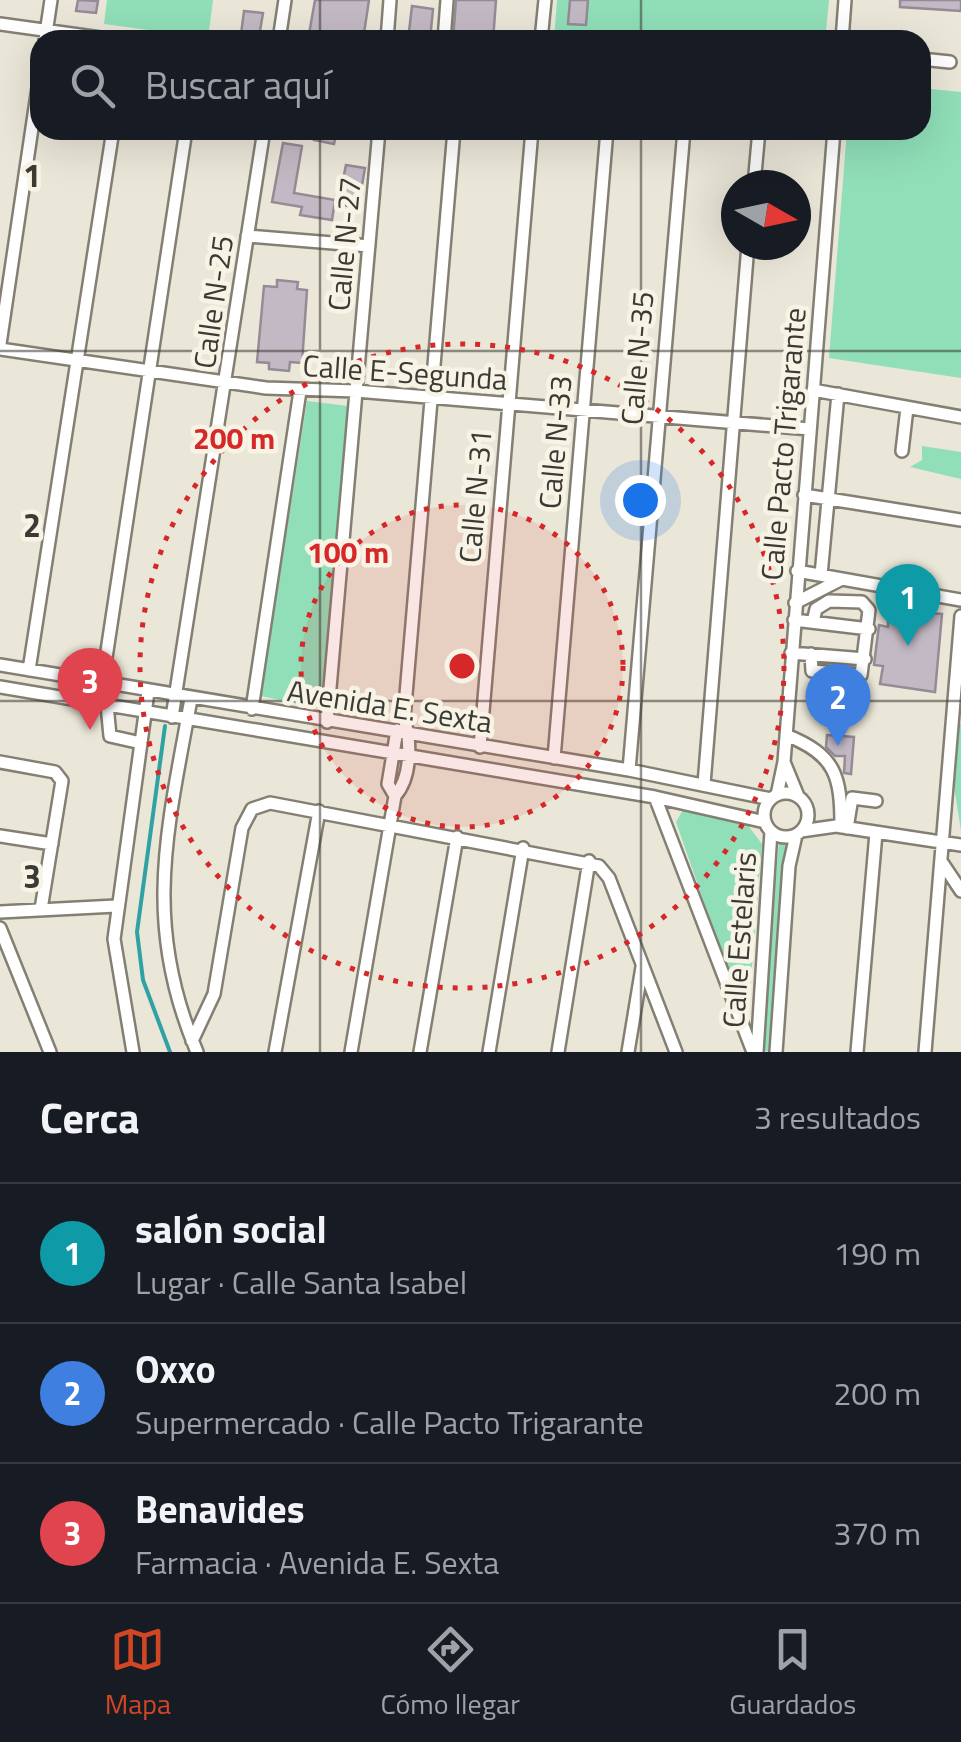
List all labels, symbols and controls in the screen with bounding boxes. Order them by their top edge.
search box [30,30,931,140]
text: Buscar aquí [145,56,331,114]
icon: search [65,58,120,113]
text: 1 [23,151,41,199]
north arrow [721,170,811,260]
street label: Calle N-27 [315,175,373,313]
street label: Calle N-25 [181,232,245,372]
street label: Calle N-35 [608,289,666,427]
street label: Calle Pacto Trigarante [748,306,818,582]
street label: Calle E-Segunda [301,342,509,402]
street label: Calle N-33 [526,373,584,511]
text: 200 m [193,415,275,461]
street label: Calle N-31 [446,427,504,565]
your location [615,475,666,526]
text: 2 [23,501,41,549]
text: 100 m [307,529,389,575]
pin: 1 [876,564,940,646]
pin: 3 [58,648,122,730]
centre of rings [444,648,480,684]
pin: 2 [806,664,870,746]
street label: Avenida E. Sexta [284,667,496,745]
street label: Calle Estelaris [710,851,768,1029]
text: 3 [23,852,41,900]
text: Cerca [40,1085,140,1149]
text: 3 resultados [754,1093,921,1141]
text: salón social [135,1200,327,1258]
text: 1 [64,1229,81,1277]
text: 190 m [833,1229,921,1277]
text: Lugar · Calle Santa Isabel [135,1258,467,1306]
text: Oxxo [135,1340,216,1398]
text: 2 [64,1369,81,1417]
text: 200 m [833,1369,921,1417]
text: Supermercado · Calle Pacto Trigarante [135,1398,644,1446]
text: Benavides [135,1480,305,1538]
text: 3 [64,1509,81,1557]
text: 370 m [833,1509,921,1557]
text: Farmacia · Avenida E. Sexta [135,1538,499,1586]
tab: Mapa [105,1622,171,1725]
tab: Cómo llegar [381,1622,520,1725]
tab: Guardados [729,1622,856,1725]

